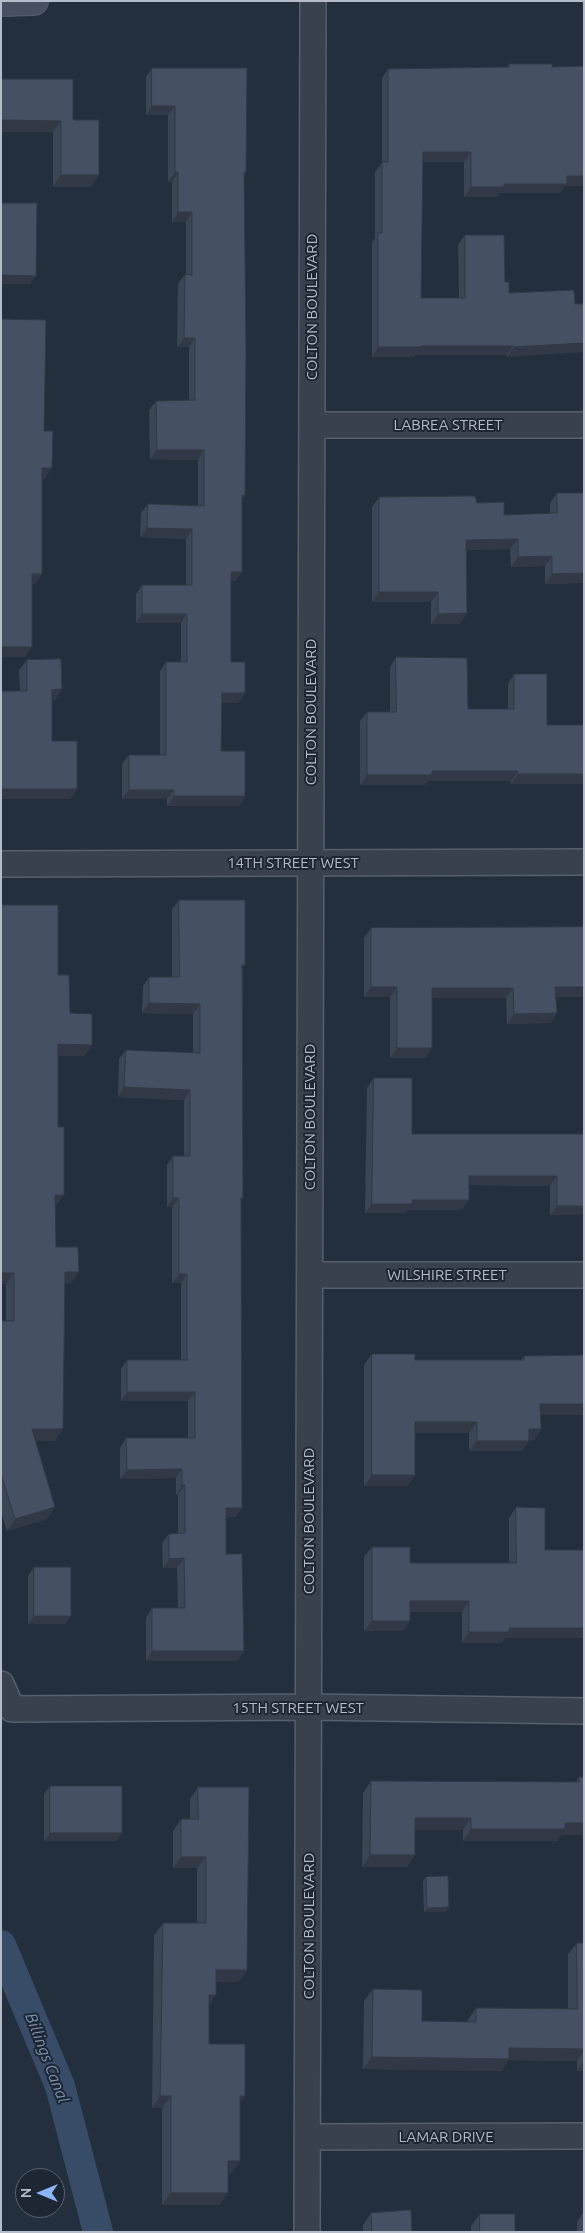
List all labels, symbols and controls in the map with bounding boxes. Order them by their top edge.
street label: COLTON BOULEVARD [303,234,321,380]
street label: LABREA STREET [393,416,503,434]
street label: COLTON BOULEVARD [302,639,320,785]
street label: 14TH STREET WEST [227,854,359,872]
street label: COLTON BOULEVARD [301,1044,319,1190]
street label: WILSHIRE STREET [387,1266,507,1284]
street label: COLTON BOULEVARD [300,1448,318,1594]
street label: 15TH STREET WEST [232,1699,364,1717]
street label: COLTON BOULEVARD [300,1853,318,1999]
water label: Billings Canal [21,2010,73,2106]
street label: LAMAR DRIVE [398,2128,494,2146]
north arrow [15,2168,65,2218]
text: N [18,2188,34,2198]

